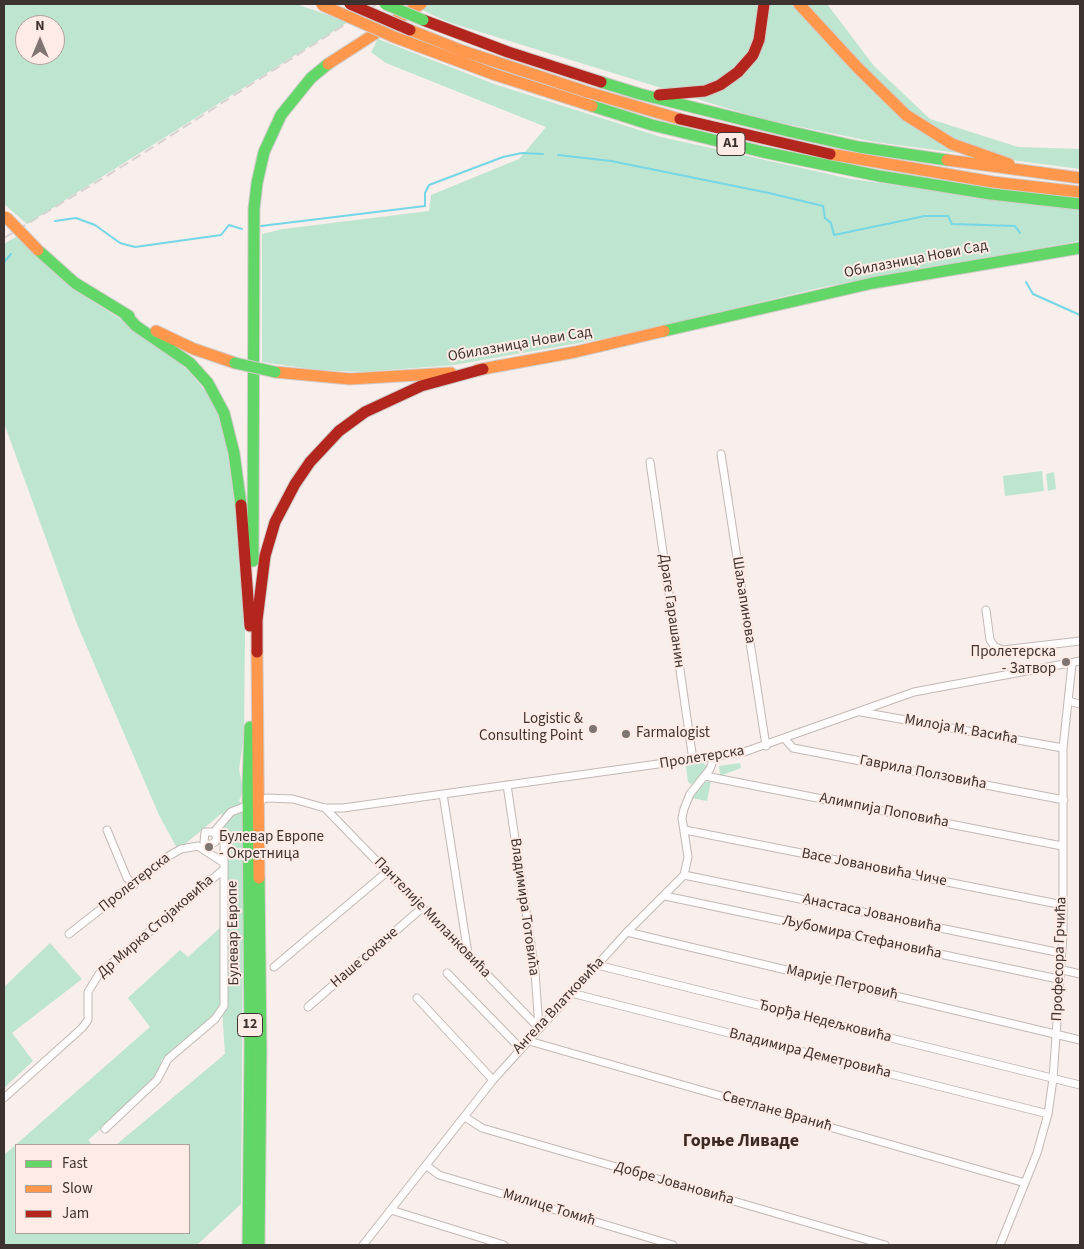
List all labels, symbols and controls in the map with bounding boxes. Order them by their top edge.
north arrow [15,15,65,65]
text: N [35,16,45,36]
road number: A1 [717,132,745,156]
street label: Обилазница Нови Сад [843,237,989,283]
street label: Обилазница Нови Сад [447,323,593,367]
street label: Драге Гарашанин [654,553,688,669]
street label: Шаљапинова [727,555,759,645]
place label: Пролетерска - Затвор [970,644,1056,679]
marker: Пролетерска - Затвор [1060,656,1072,668]
place label: Logistic & Consulting Point [479,711,583,746]
street label: Милоја М. Васића [903,711,1019,749]
marker: Logistic & Consulting Point [587,723,599,735]
place label: Farmalogist [636,725,710,743]
marker: Farmalogist [620,728,632,740]
street label: Пролетерска [658,742,746,774]
street label: Гаврила Ползовића [858,752,988,794]
street label: Алимпија Поповића [818,790,950,832]
place label: Булевар Европе - Окретница [219,829,324,864]
street label: Владимира Тотовића [505,837,543,977]
marker: Булевар Европе - Окретница [203,841,215,853]
street label: Васе Јовановића Чиче [800,845,948,891]
street label: Пролетерска [96,850,174,916]
street label: Пантелије Миланковића [370,854,494,982]
street label: Др Мирка Стојаковића [94,872,218,982]
street label: Булевар Европе [224,880,244,986]
street label: Анастаса Јовановића [801,891,943,937]
street label: Професора Грчића [1049,896,1071,1022]
street label: Љубомира Стефановића [781,912,943,964]
street label: Наше сокаче [328,924,402,992]
street label: Ангела Влатковића [509,954,609,1058]
street label: Марије Петровић [784,961,900,1005]
street label: Ђорђа Недељковића [757,997,893,1047]
road number: 12 [238,1014,262,1036]
street label: Владимира Деметровића [727,1025,893,1083]
street label: Светлане Вранић [720,1088,834,1136]
district label: Горње Ливаде [683,1131,799,1153]
legend [15,1144,190,1234]
text: Fast [62,1153,88,1174]
street label: Добре Јовановића [612,1158,736,1210]
text: Slow [62,1178,93,1199]
street label: Милице Томић [501,1185,597,1231]
text: Jam [62,1203,89,1224]

